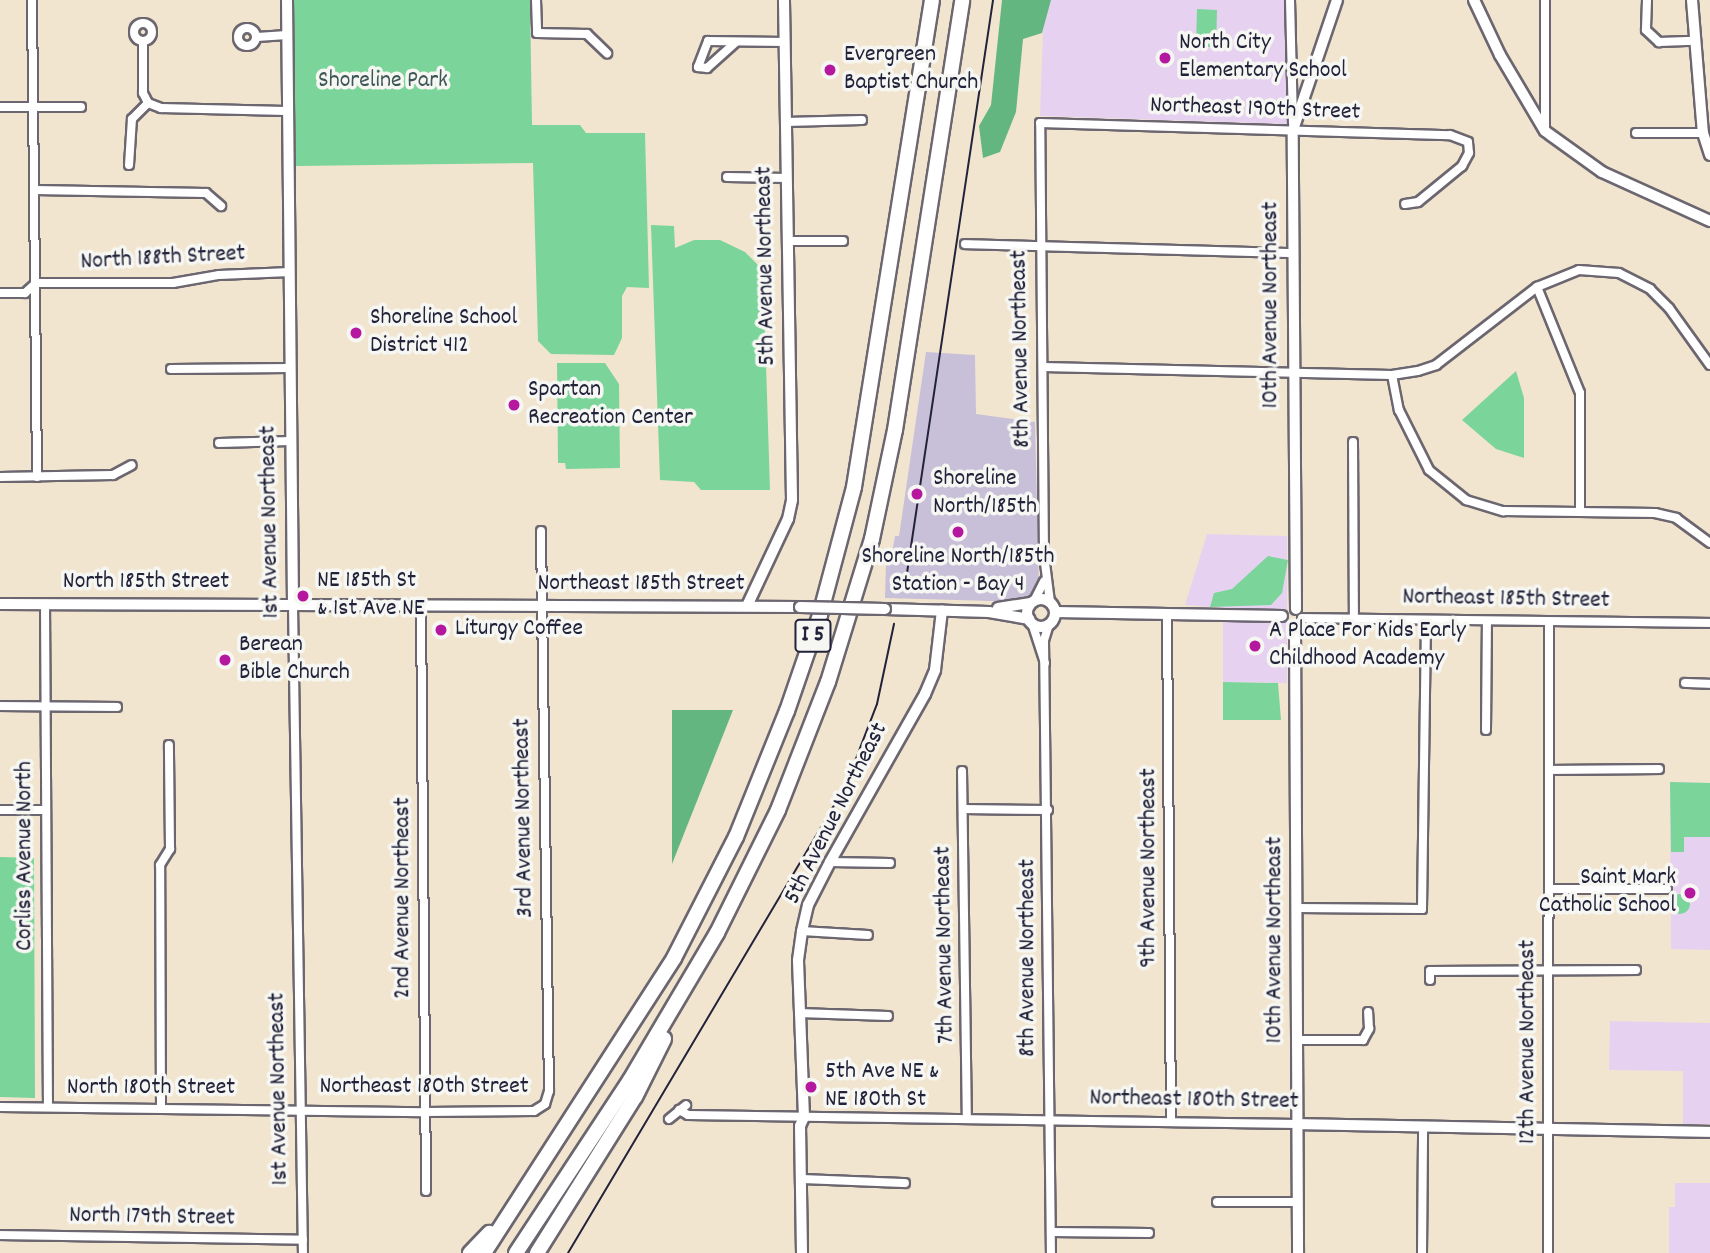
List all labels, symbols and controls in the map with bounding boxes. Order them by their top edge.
place label: North City Elementary School [1179,30,1347,86]
place label: Evergreen Baptist Church [844,42,978,98]
marker: North City Elementary School [1157,50,1173,66]
marker: Evergreen Baptist Church [822,62,838,78]
park label: Shoreline Park [318,68,448,96]
street label: Northeast 190th Street [1149,92,1361,128]
street label: 5th Avenue Northeast [751,166,783,366]
street label: 10th Avenue Northeast [1258,202,1286,408]
street label: North 188th Street [80,240,246,278]
street label: 8th Avenue Northeast [1006,250,1038,448]
place label: Shoreline School District 412 [370,305,517,361]
marker: Shoreline School District 412 [348,325,364,341]
place label: Spartan Recreation Center [528,377,693,433]
marker: Spartan Recreation Center [506,397,522,413]
street label: 1st Avenue Northeast [255,425,287,619]
place label: Shoreline North/185th [933,466,1037,522]
marker: Shoreline North/185th [907,484,927,504]
marker: Shoreline North/185th Station - Bay 4 [950,524,966,540]
place label: Shoreline North/185th Station - Bay 4 [862,544,1054,600]
place label: NE 185th St & 1st Ave NE [317,568,425,624]
street label: North 185th Street [63,569,229,597]
street label: Northeast 185th Street [537,571,745,599]
street label: Northeast 185th Street [1402,584,1610,616]
marker: NE 185th St & 1st Ave NE [295,588,311,604]
place label: Liturgy Coffee [455,616,583,644]
road number: I 5 [794,616,832,656]
place label: A Place For Kids Early Childhood Academy [1269,618,1466,674]
marker: Liturgy Coffee [433,622,449,638]
place label: Berean Bible Church [239,632,350,688]
marker: A Place For Kids Early Childhood Academy [1247,638,1263,654]
marker: Berean Bible Church [217,652,233,668]
street label: 3rd Avenue Northeast [509,718,541,918]
street label: 5th Avenue Northeast [779,719,895,909]
street label: Corliss Avenue North [12,761,40,951]
street label: 9th Avenue Northeast [1136,768,1164,968]
street label: 2nd Avenue Northeast [390,797,418,999]
street label: 10th Avenue Northeast [1262,837,1290,1043]
street label: 7th Avenue Northeast [930,846,962,1044]
street label: 8th Avenue Northeast [1015,859,1043,1057]
place label: Saint Mark Catholic School [1539,865,1676,921]
marker: Saint Mark Catholic School [1682,885,1698,901]
street label: 12th Avenue Northeast [1515,940,1543,1144]
street label: 1st Avenue Northeast [264,992,296,1186]
place label: 5th Ave NE & NE 180th St [825,1059,939,1115]
street label: Northeast 180th Street [319,1074,529,1102]
street label: North 180th Street [67,1075,235,1103]
marker: 5th Ave NE & NE 180th St [803,1079,819,1095]
street label: Northeast 180th Street [1089,1085,1299,1117]
street label: North 179th Street [69,1202,235,1234]

